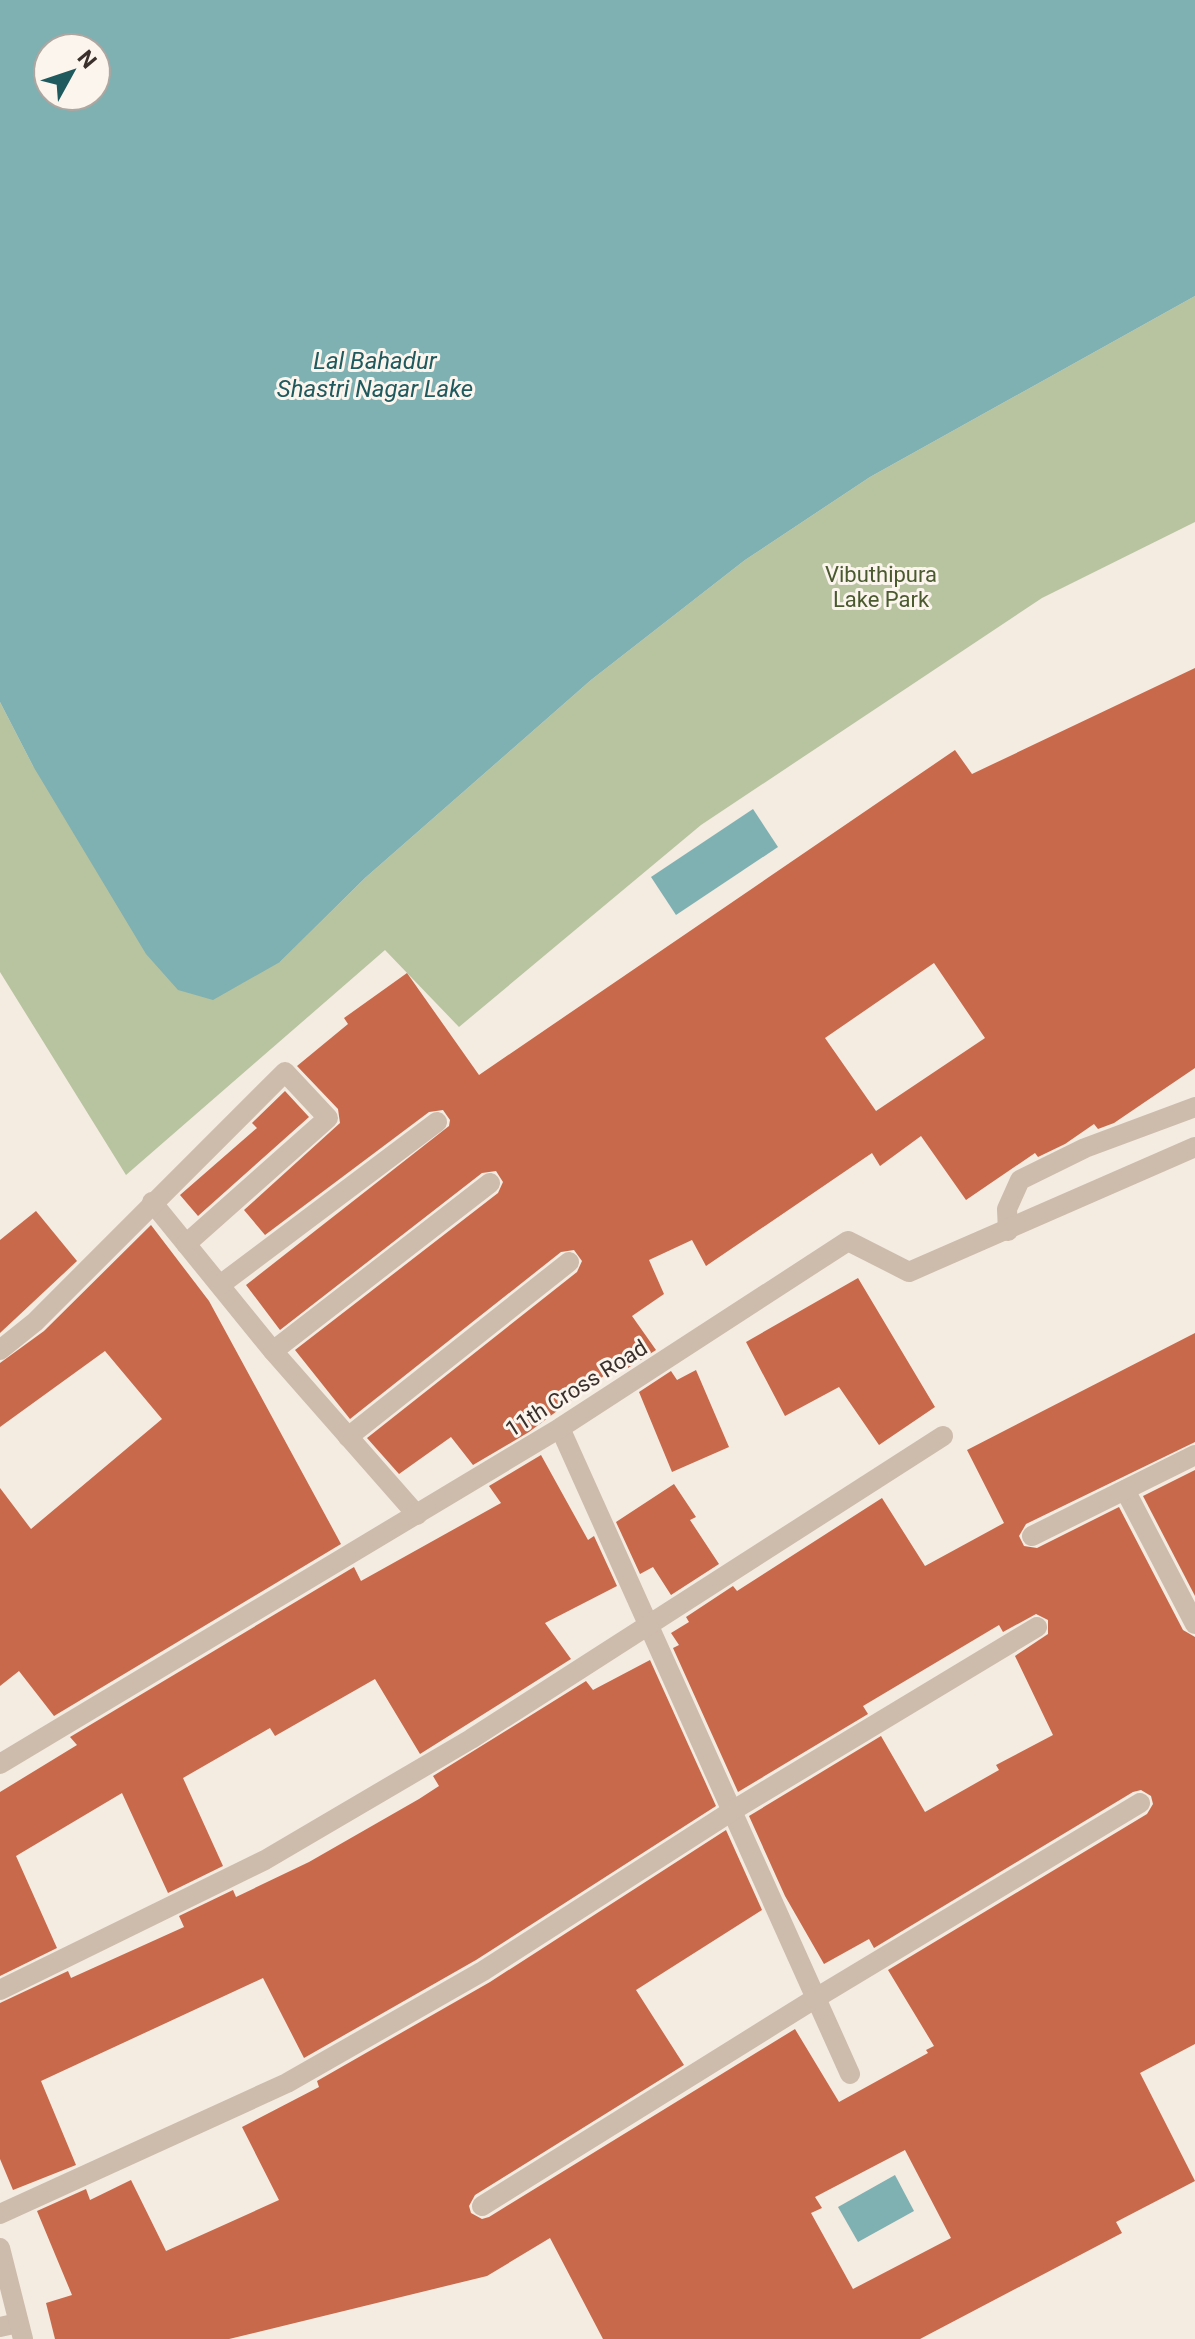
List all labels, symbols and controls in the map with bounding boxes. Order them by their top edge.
north arrow [32,32,112,112]
text: N [72,45,102,73]
water label: Lal Bahadur Shastri Nagar Lake [277,347,473,403]
park label: Vibuthipura Lake Park [825,562,937,612]
street label: 11th Cross Road [501,1335,652,1442]

